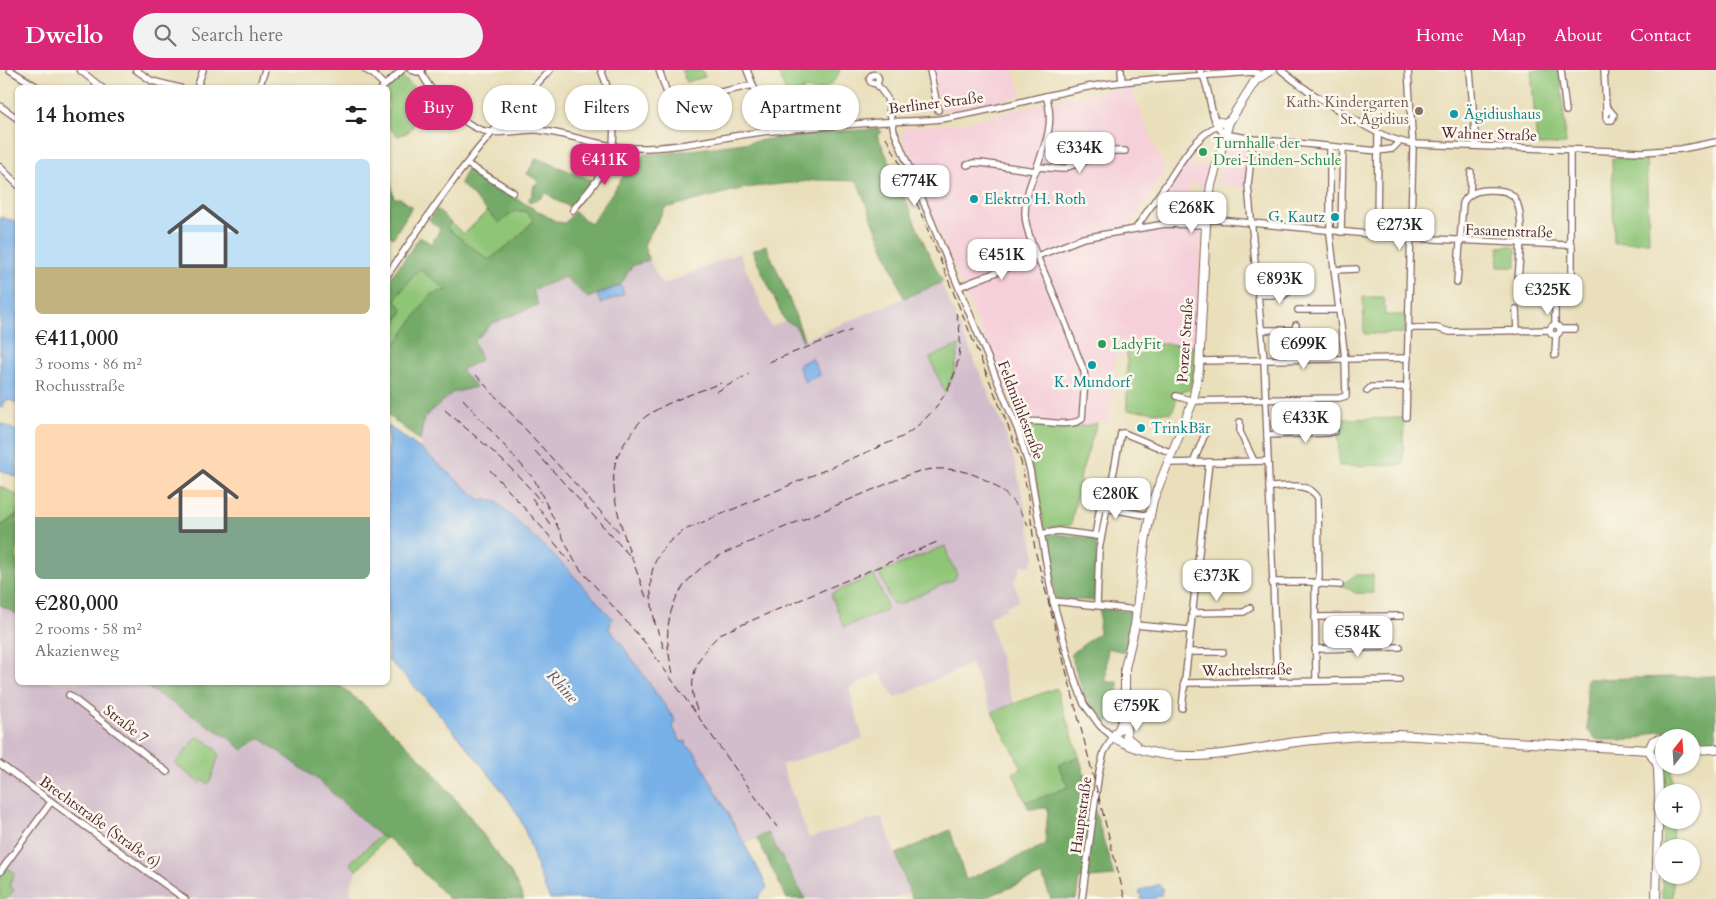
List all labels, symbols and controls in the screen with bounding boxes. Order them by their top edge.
search box [133,13,483,58]
text: Dwello [25,19,103,52]
icon: search [151,21,179,49]
text: Search here [191,22,283,48]
text: Home [1416,23,1464,48]
text: Map [1492,23,1526,48]
text: About [1554,23,1602,48]
text: Contact [1630,23,1691,48]
chip: Buy [405,85,473,130]
chip: Rent [483,85,555,130]
chip: Filters [565,85,648,130]
chip: New [658,85,732,130]
chip: Apartment [742,85,859,130]
street label: Berliner Straße [887,87,985,119]
place label: Kath. Kindergarten St. Ägidius [1286,92,1409,129]
text: 14 homes [35,101,125,130]
icon: filters [342,101,370,129]
place label: Ägidiushaus [1464,104,1541,124]
marker: Kath. Kindergarten St. Ägidius [1413,105,1425,117]
marker: Ägidiushaus [1448,108,1460,120]
street label: Wahner Straße [1440,122,1538,146]
pin: €334K [1045,132,1115,174]
place label: Turnhalle der Drei-Linden-Schule [1213,133,1342,170]
text: €334K [1056,137,1104,159]
pin: €411K [570,144,640,186]
marker: Turnhalle der Drei-Linden-Schule [1197,146,1209,158]
text: €411K [581,149,629,171]
pin: €774K [880,164,950,207]
text: €774K [891,170,939,192]
place label: Elektro H. Roth [984,189,1087,209]
icon: home [158,191,248,281]
pin: €268K [1157,191,1227,234]
marker: Elektro H. Roth [968,193,980,205]
text: €268K [1168,197,1216,219]
place label: G. Kautz [1268,207,1325,227]
pin: €273K [1365,208,1435,251]
marker: G. Kautz [1329,211,1341,223]
text: €273K [1376,214,1424,236]
street label: Fasanenstraße [1465,219,1553,243]
pin: €451K [967,238,1037,281]
text: €451K [978,244,1026,266]
pin: €893K [1245,262,1315,305]
text: €893K [1256,268,1304,290]
pin: €325K [1513,274,1583,316]
text: €325K [1524,279,1572,301]
street label: Porzer Straße [1172,297,1198,383]
text: €411,000 [35,324,118,353]
pin: €699K [1269,328,1339,370]
text: €699K [1280,333,1328,355]
place label: LadyFit [1112,334,1161,354]
marker: LadyFit [1096,338,1108,350]
text: 3 rooms · 86 m² [35,353,142,375]
street label: Feldmühlestraße [993,358,1049,462]
marker: K. Mundorf [1086,359,1098,371]
place label: K. Mundorf [1054,372,1132,392]
text: Rochusstraße [35,375,125,397]
pin: €433K [1271,402,1341,444]
text: €433K [1282,407,1330,429]
place label: TrinkBär [1151,418,1211,438]
marker: TrinkBär [1135,422,1147,434]
icon: home [158,456,248,546]
pin: €280K [1081,478,1151,520]
text: €280K [1092,483,1140,505]
pin: €373K [1182,560,1252,602]
text: €373K [1193,565,1241,587]
text: €280,000 [35,589,118,618]
pin: €584K [1323,616,1393,658]
text: 2 rooms · 58 m² [35,618,142,640]
text: €584K [1334,621,1382,643]
text: Akazienweg [35,640,119,662]
street label: Wachtelstraße [1200,659,1293,681]
water label: Rhine [541,665,584,709]
pin: €759K [1102,690,1172,732]
text: €759K [1113,695,1161,717]
street label: Straße 7 [99,700,153,748]
north arrow [1655,729,1700,774]
map controls [1655,729,1700,884]
street label: Brechtstraße (Straße 6) [35,771,165,873]
street label: Hauptstraße [1066,775,1096,855]
button: + [1655,784,1700,829]
button: − [1655,839,1700,884]

